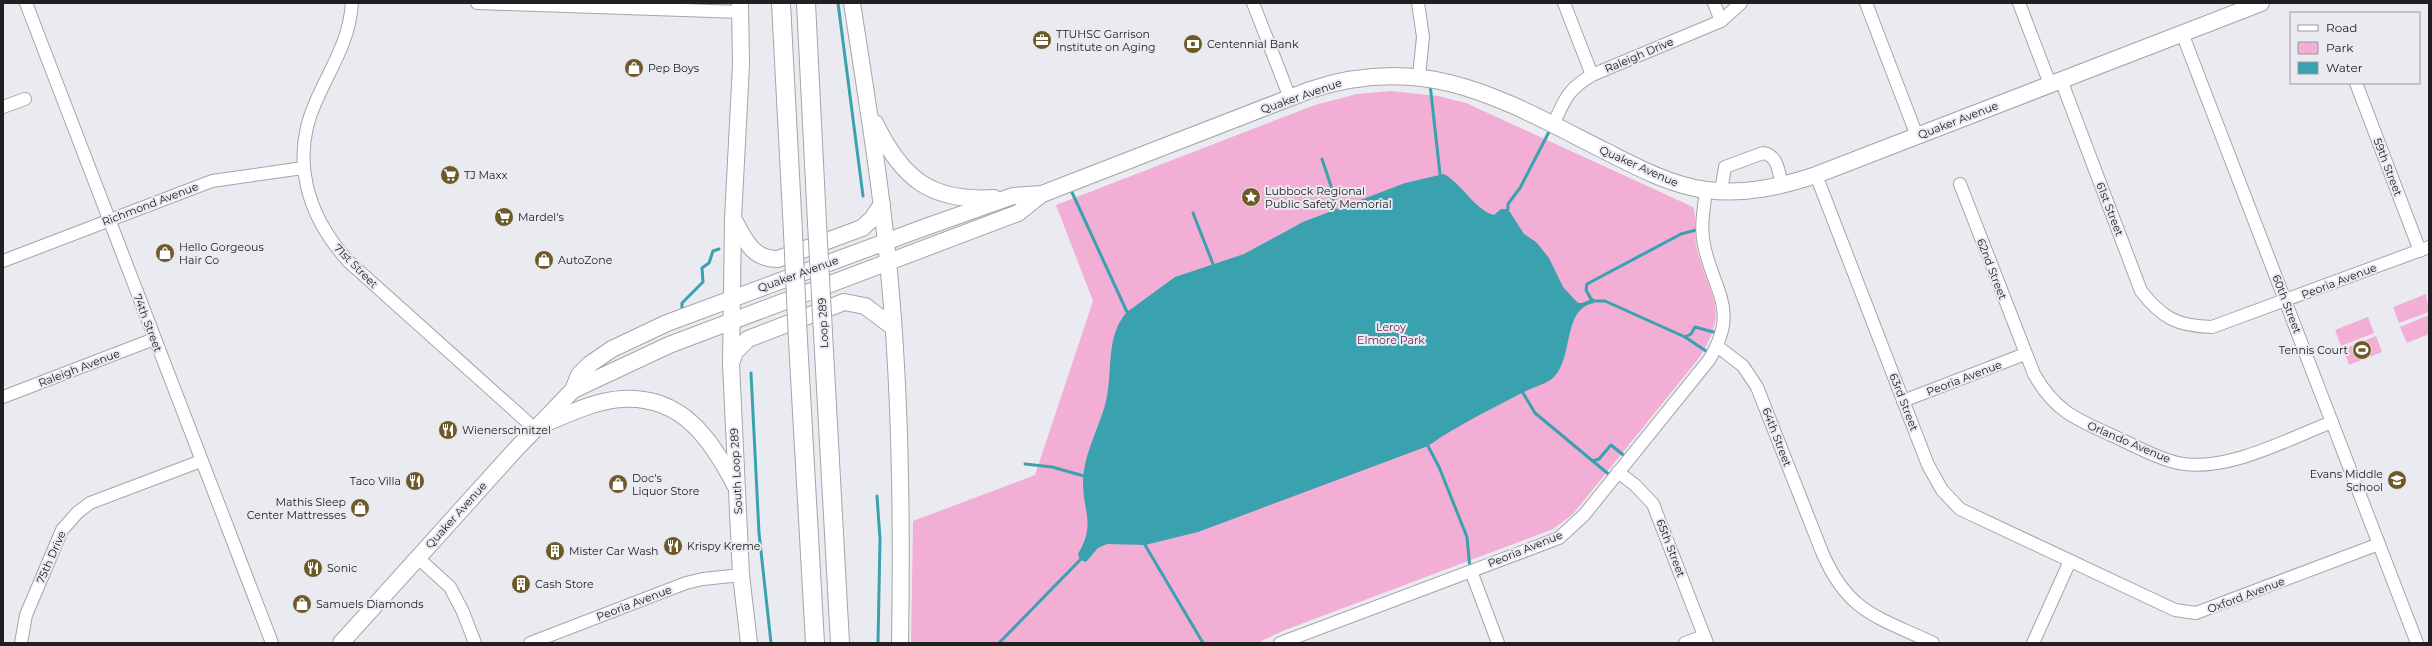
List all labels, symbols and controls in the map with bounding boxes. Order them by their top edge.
legend [2290,12,2420,84]
text: Road [2326,20,2357,35]
place label: TTUHSC Garrison Institute on Aging [1056,27,1156,54]
office icon: TTUHSC Garrison Institute on Aging [1031,29,1053,51]
bank icon: Centennial Bank [1182,33,1204,55]
street label: Raleigh Drive [1602,34,1676,76]
place label: Centennial Bank [1207,37,1299,51]
text: Park [2326,40,2354,55]
shop icon: Pep Boys [623,57,645,79]
text: Water [2326,60,2363,75]
place label: Pep Boys [648,61,700,75]
street label: Quaker Avenue [1259,75,1344,116]
street label: Quaker Avenue [1916,98,2000,142]
street label: 59th Street [2371,136,2406,199]
street label: Quaker Avenue [1597,142,1681,190]
supermarket icon: TJ Maxx [439,164,461,186]
place label: TJ Maxx [464,168,507,182]
street label: Richmond Avenue [100,179,201,229]
street label: 61st Street [2093,180,2127,238]
place label: Lubbock Regional Public Safety Memorial [1265,184,1392,211]
place icon: Lubbock Regional Public Safety Memorial [1240,186,1262,208]
supermarket icon: Mardel's [493,206,515,228]
place label: Mardel's [518,210,565,224]
street label: 62nd Street [1974,237,2010,302]
place label: Hello Gorgeous Hair Co [179,240,264,267]
street label: 71st Street [331,241,381,291]
shop icon: Hello Gorgeous Hair Co [154,242,176,264]
shop icon: AutoZone [533,249,555,271]
place label: AutoZone [558,253,613,267]
street label: Quaker Avenue [756,253,841,295]
street label: Peoria Avenue [2299,260,2379,302]
street label: 60th Street [2269,272,2305,336]
street label: 74th Street [131,292,166,355]
street label: Loop 289 [815,297,831,349]
park label: Leroy Elmore Park [1357,320,1425,347]
sports icon: Tennis Court [2351,339,2373,361]
place label: Tennis Court [2279,343,2349,357]
street label: Raleigh Avenue [36,346,122,390]
street label: Peoria Avenue [1924,357,2004,399]
street label: 63rd Street [1887,371,1922,433]
street label: 64th Street [1759,406,1795,469]
street label: Orlando Avenue [2085,418,2173,466]
restaurant icon: Wienerschnitzel [437,419,459,441]
place label: Wienerschnitzel [462,423,551,437]
street label: South Loop 289 [727,427,745,514]
place label: Evans Middle School [2310,467,2383,494]
school or university icon: Evans Middle School [2386,469,2408,491]
restaurant icon: Taco Villa [404,470,426,492]
place label: Doc's Liquor Store [632,471,700,498]
shop icon: Doc's Liquor Store [607,473,629,495]
place label: Taco Villa [350,474,401,488]
street label: Quaker Avenue [422,479,490,551]
place label: Mathis Sleep Center Mattresses [247,495,347,522]
shop icon: Mathis Sleep Center Mattresses [349,497,371,519]
street label: 65th Street [1654,517,1689,579]
street label: Peoria Avenue [1486,527,1565,570]
street label: 75th Drive [33,528,69,585]
restaurant icon: Krispy Kreme [662,535,684,557]
place label: Krispy Kreme [687,539,761,553]
building icon: Mister Car Wash [544,540,566,562]
place label: Mister Car Wash [569,544,658,558]
restaurant icon: Sonic [302,557,324,579]
place label: Sonic [327,561,357,575]
building icon: Cash Store [510,573,532,595]
street label: Oxford Avenue [2205,574,2287,616]
place label: Cash Store [535,577,594,591]
street label: Peoria Avenue [594,582,674,624]
shop icon: Samuels Diamonds [291,593,313,615]
place label: Samuels Diamonds [316,597,424,611]

